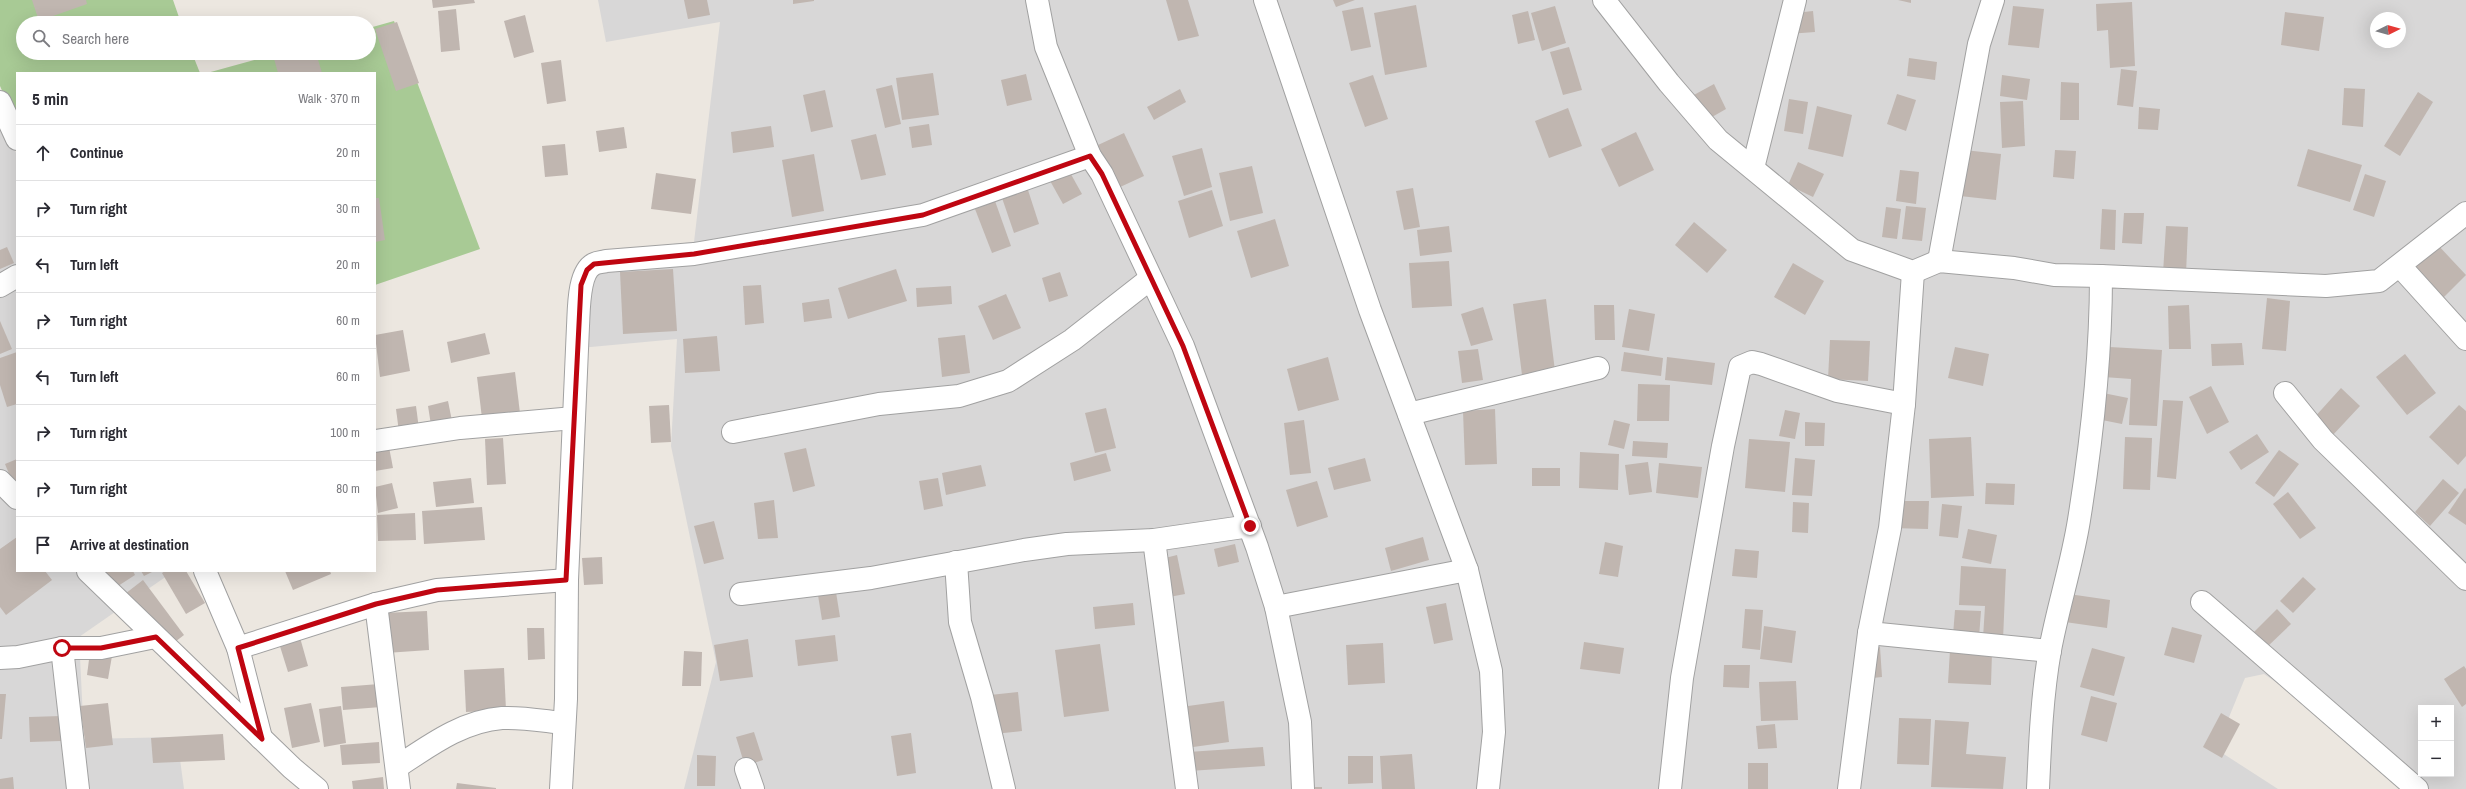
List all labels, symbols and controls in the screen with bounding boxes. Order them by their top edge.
north arrow [2370,12,2406,48]
search box [16,16,376,60]
icon: search [30,27,52,49]
text: Search here [62,28,129,49]
text: 5 min [32,87,68,110]
text: Walk · 370 m [298,90,360,107]
icon: ahead [32,142,54,164]
text: Continue [70,142,123,163]
text: 20 m [336,144,360,161]
icon: right [32,198,54,220]
text: Turn right [70,198,127,219]
text: 30 m [336,200,360,217]
icon: left [32,254,54,276]
text: Turn left [70,254,118,275]
text: 20 m [336,256,360,273]
icon: right [32,310,54,332]
text: Turn right [70,310,127,331]
text: 60 m [336,312,360,329]
icon: left [32,366,54,388]
text: Turn left [70,366,118,387]
text: 60 m [336,368,360,385]
icon: right [32,422,54,444]
text: Turn right [70,422,127,443]
text: 100 m [330,424,360,441]
icon: right [32,478,54,500]
text: Turn right [70,478,127,499]
text: 80 m [336,480,360,497]
route end [1241,517,1259,535]
icon: arrive [32,534,54,556]
text: Arrive at destination [70,534,189,555]
route start [53,639,71,657]
map controls [2418,705,2454,777]
button: + [2418,705,2454,741]
button: − [2418,741,2454,777]

